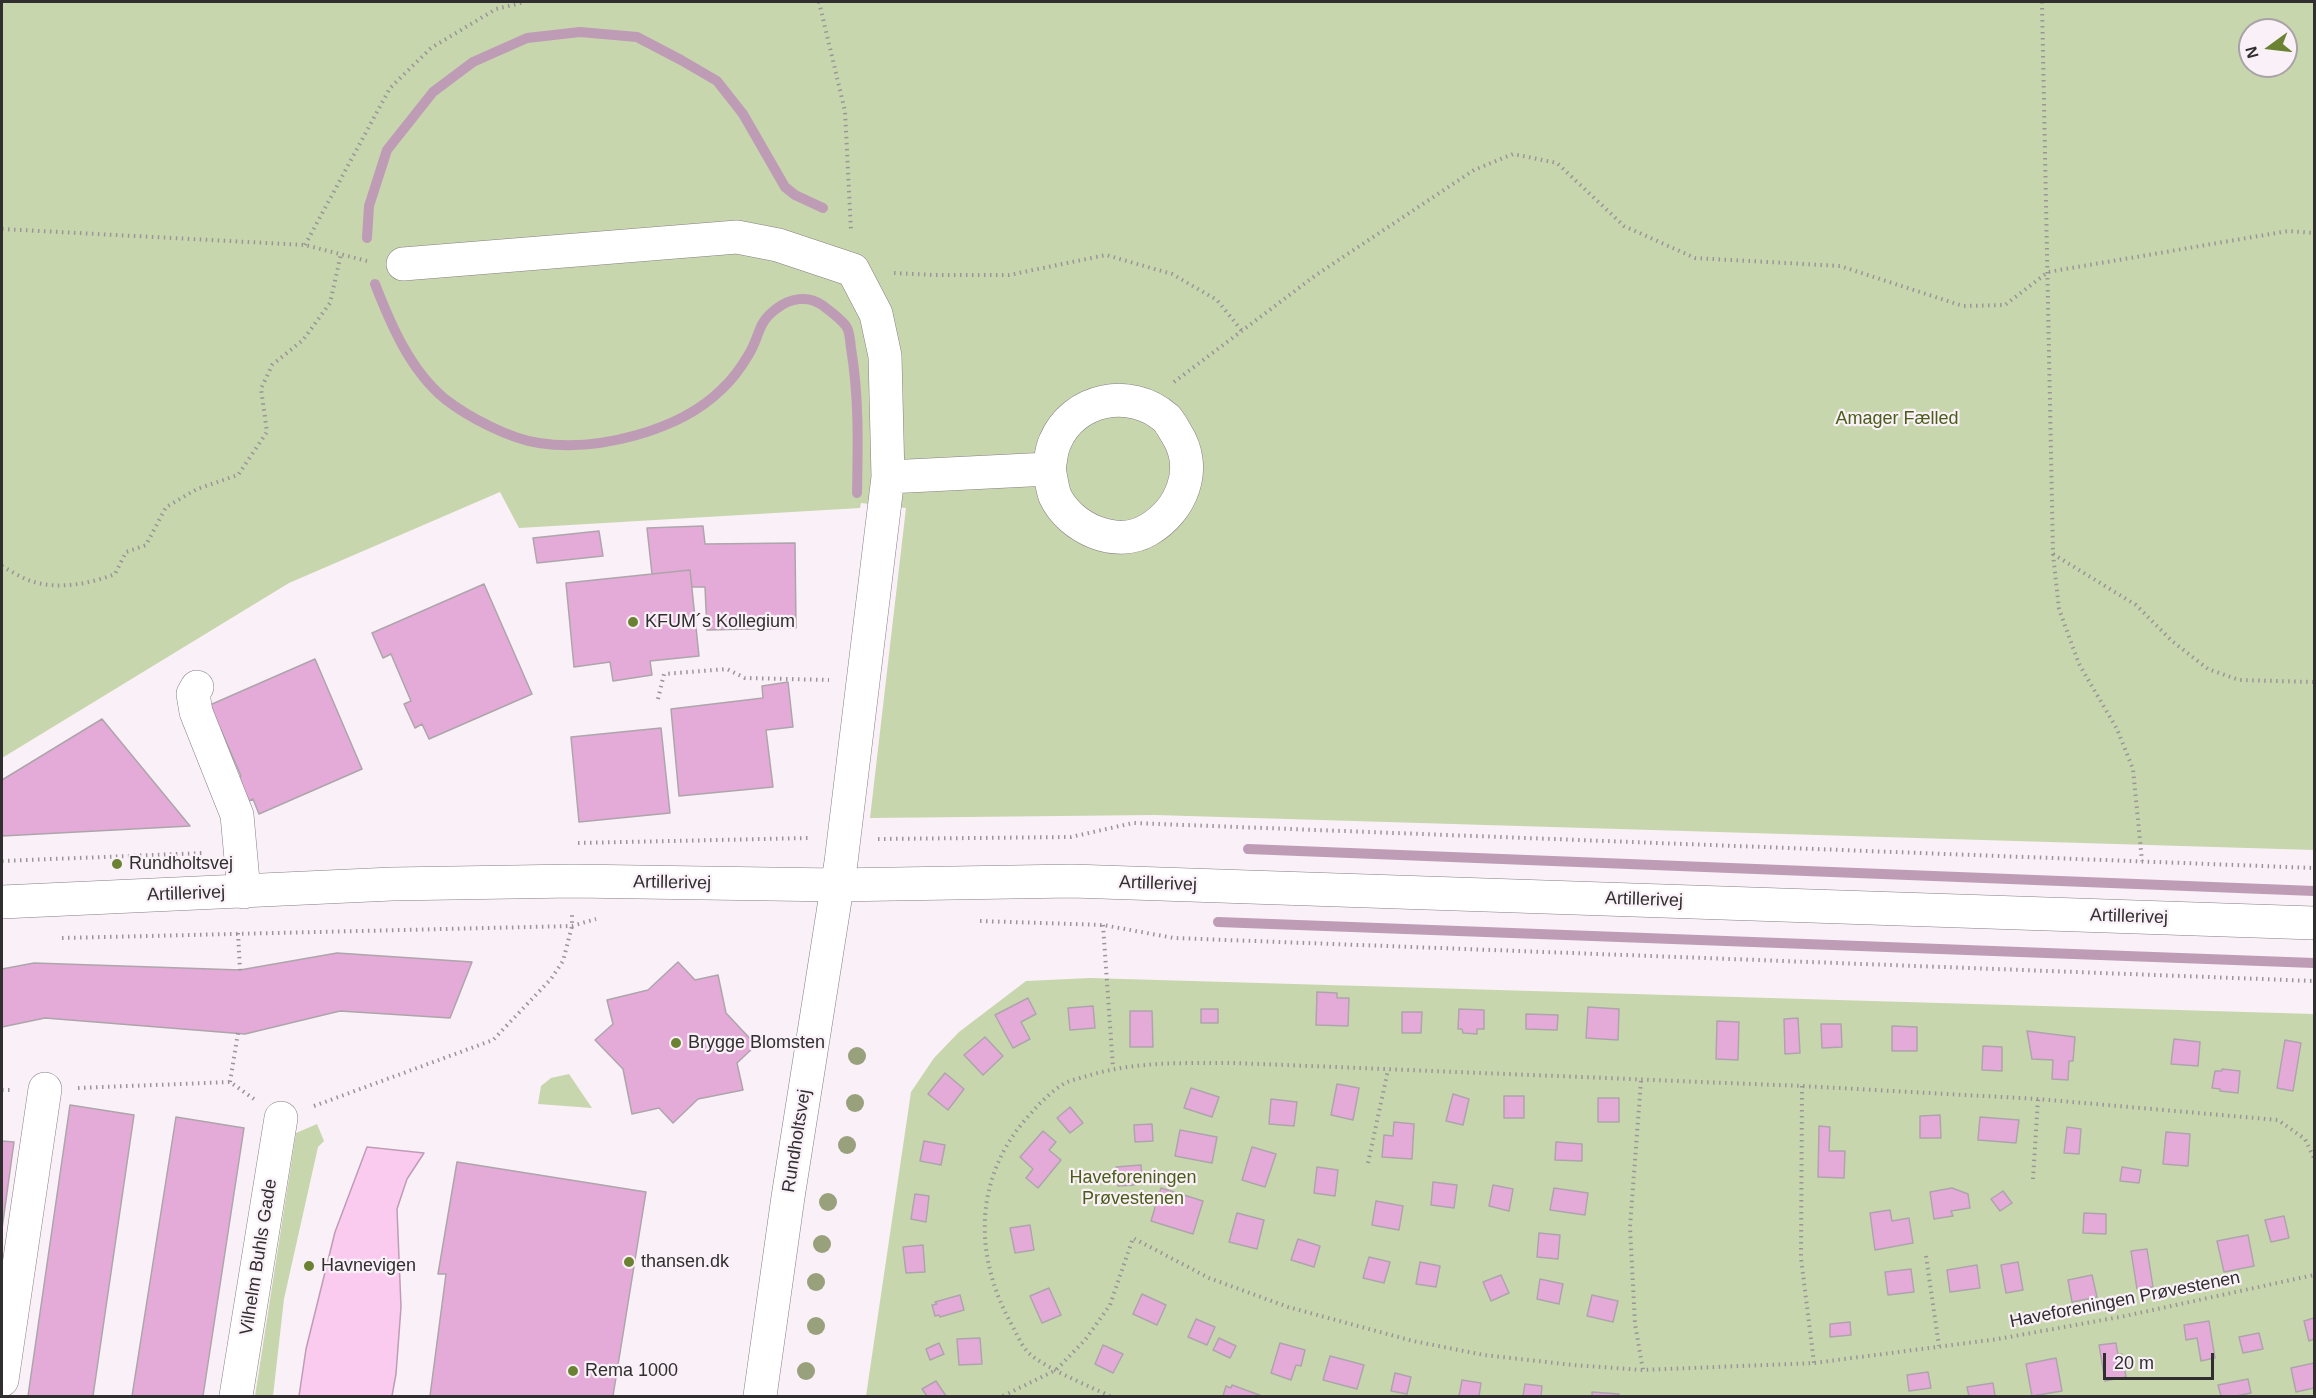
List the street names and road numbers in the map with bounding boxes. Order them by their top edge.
street label: Artillerivej [633,872,711,894]
street label: Artillerivej [1119,872,1197,896]
street label: Artillerivej [147,882,225,906]
street label: Artillerivej [1605,888,1683,912]
street label: Artillerivej [2090,905,2168,929]
street label: Rundholtsvej [778,1088,816,1194]
street label: Vilhelm Buhls Gade [236,1177,282,1337]
street label: Haveforeningen Prøvestenen [2008,1267,2242,1333]

